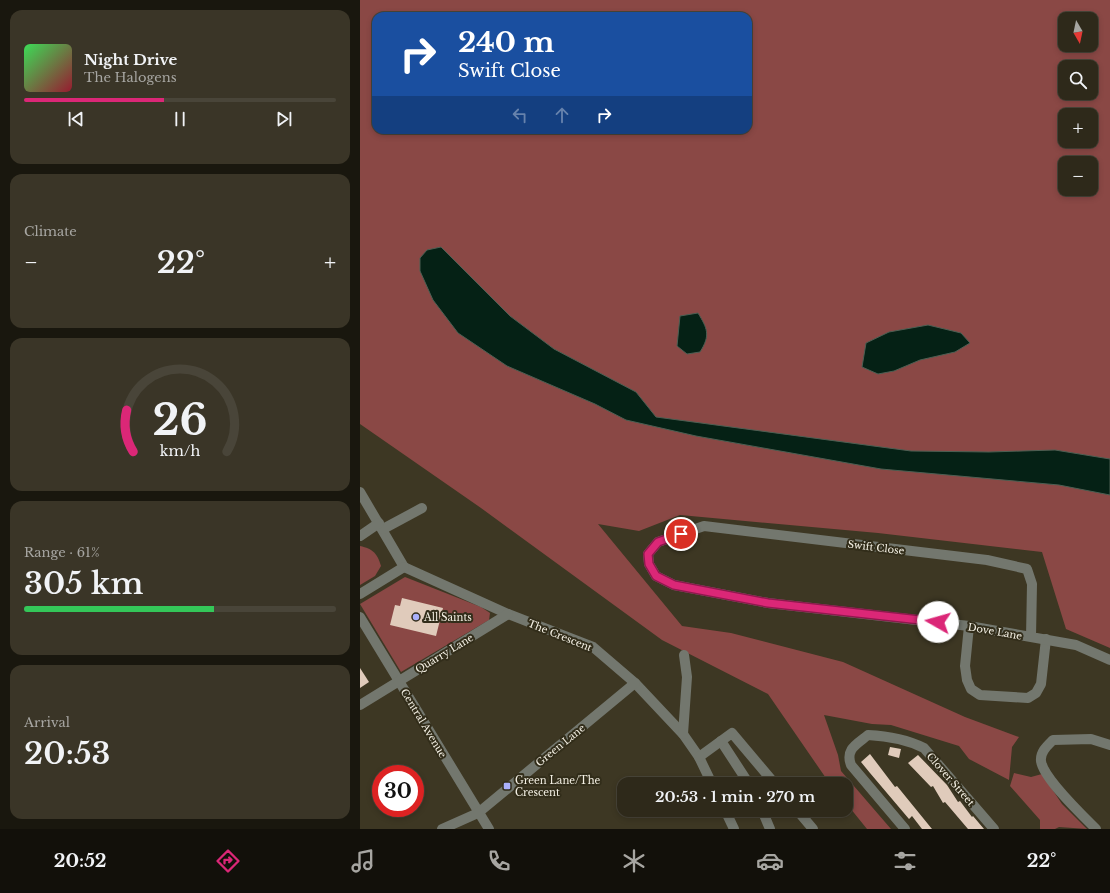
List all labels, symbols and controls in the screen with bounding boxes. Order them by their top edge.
north arrow [1058,12,1098,52]
map controls [1058,12,1098,196]
text: 240 m [458,25,554,60]
icon: right [392,28,444,80]
text: Night Drive [84,50,177,69]
text: Swift Close [458,60,561,82]
button: search [1058,60,1098,100]
text: The Halogens [84,69,177,86]
icon: left [509,104,531,126]
icon: ahead [551,104,573,126]
icon: right [593,104,615,126]
icon: previous [65,108,87,130]
icon: pause [169,108,191,130]
icon: next [273,108,295,130]
button: + [1058,108,1098,148]
button: − [1058,156,1098,196]
text: Climate [24,223,77,240]
text: 22° [157,244,205,281]
text: − [24,249,38,276]
text: + [324,249,336,276]
text: 26 [152,395,208,446]
text: km/h [160,442,200,460]
pin [664,517,698,551]
icon: arrive [670,523,692,545]
street label: Swift Close [847,538,905,557]
text: Range · 61% [24,544,100,561]
text: 305 km [24,565,143,602]
position arrow [917,601,959,643]
place label: All Saints [423,611,472,624]
marker: All Saints [411,612,421,622]
street label: The Crescent [526,617,594,654]
street label: Dove Lane [967,620,1023,643]
street label: Quarry Lane [413,631,476,676]
street label: Central Avenue [398,686,450,760]
text: Arrival [24,714,70,731]
street label: Green Lane [533,721,588,769]
text: 20:53 [24,735,110,772]
street label: Clover Street [924,750,978,809]
speed limit sign: 30 [372,765,424,817]
place label: Green Lane/The Crescent [515,774,601,799]
marker: Green Lane/The Crescent [502,781,512,791]
text: 20:53 · 1 min · 270 m [655,787,815,806]
icon: directions [214,847,242,875]
icon: music [349,847,377,875]
icon: phone [485,847,513,875]
icon: climate [620,847,648,875]
icon: car [756,847,784,875]
icon: filters [891,847,919,875]
text: 20:52 [54,850,107,872]
text: 22° [1027,850,1056,872]

